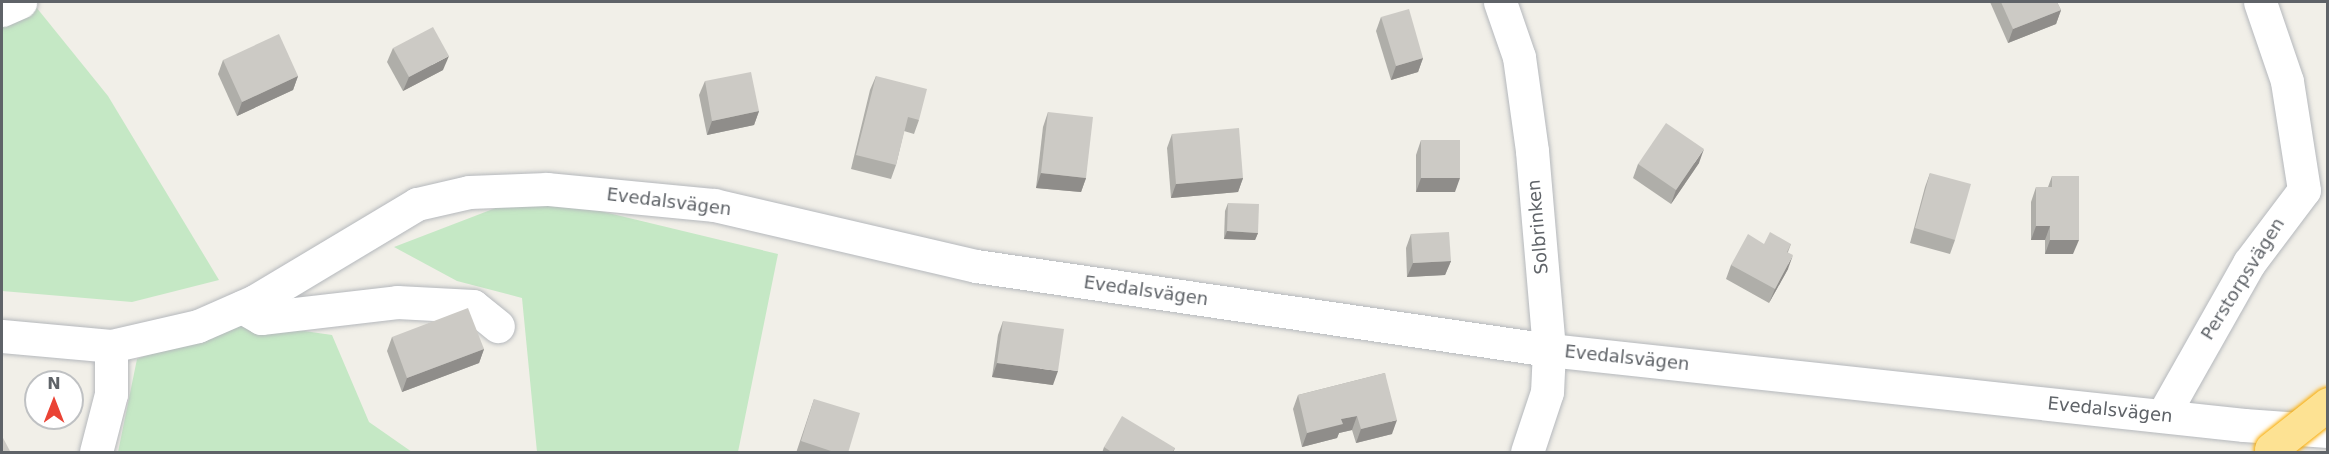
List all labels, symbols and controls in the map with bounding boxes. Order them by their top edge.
street label: Solbrinken [1523,179,1553,275]
street label: Evedalsvägen [605,184,733,220]
street label: Perstorpsvägen [2197,214,2289,344]
street label: Evedalsvägen [1082,272,1210,310]
street label: Evedalsvägen [1563,341,1691,375]
north arrow [24,370,84,430]
text: N [47,374,61,393]
street label: Evedalsvägen [2046,393,2174,427]

